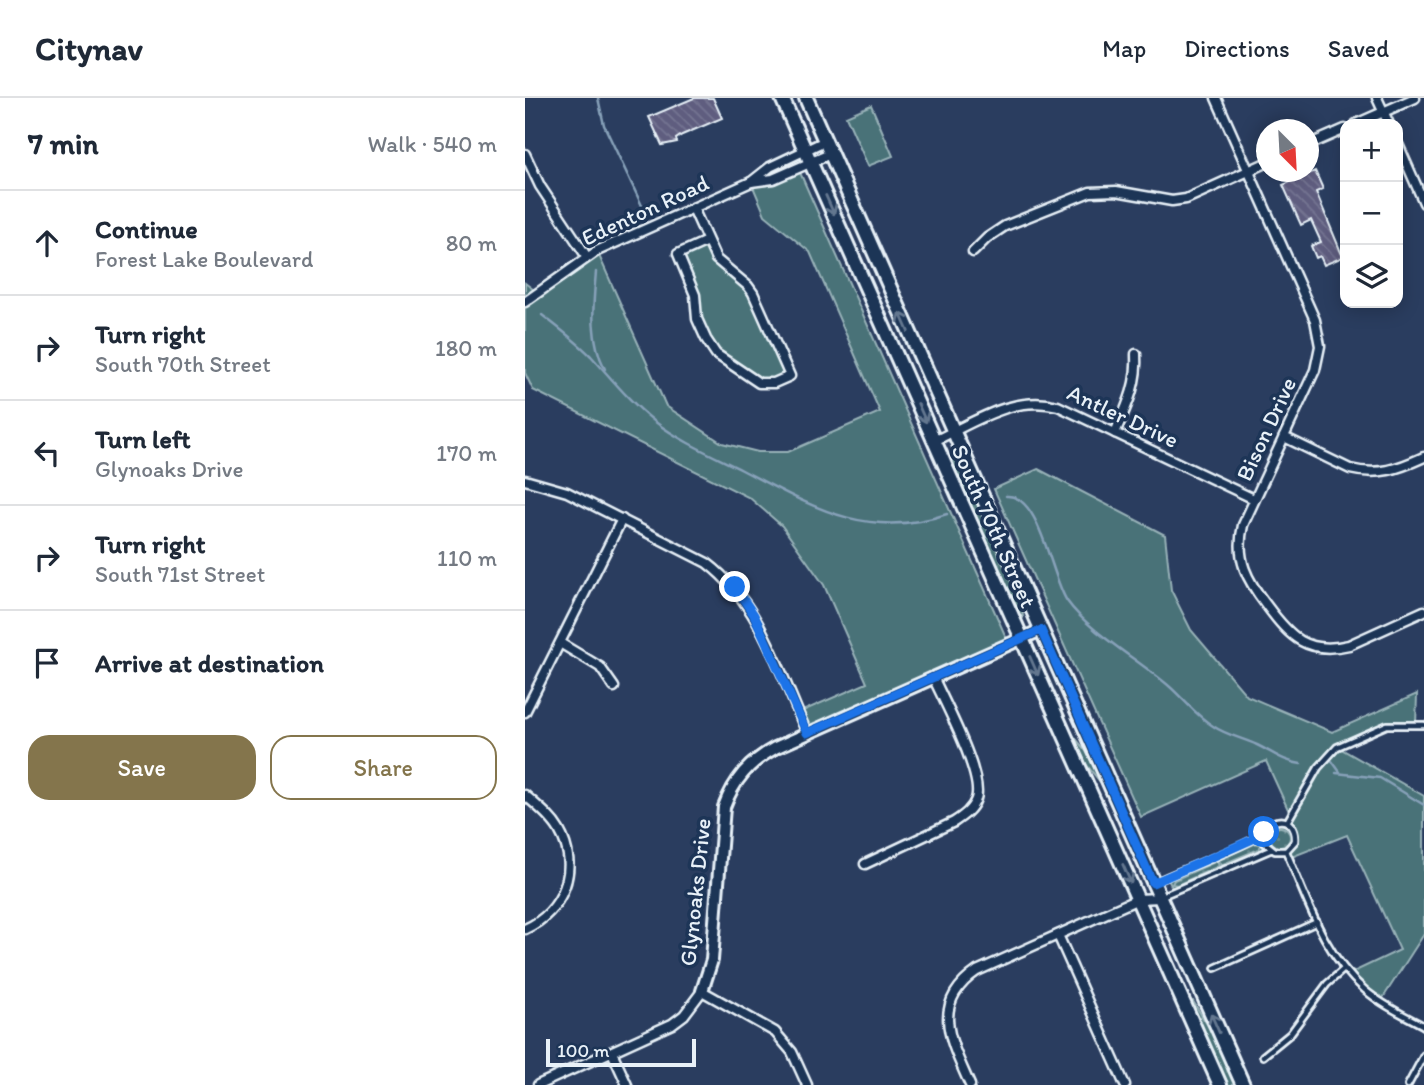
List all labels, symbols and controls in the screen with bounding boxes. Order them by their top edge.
text: Citynav [35,29,143,68]
text: Map [1102,34,1146,63]
text: Directions [1184,34,1290,63]
text: Saved [1328,34,1389,63]
north arrow [1256,119,1319,182]
map controls [1340,119,1403,308]
button: + [1340,119,1403,182]
text: 7 min [28,125,99,162]
text: Walk · 540 m [367,130,497,158]
street label: Edenton Road [577,168,713,252]
button: − [1340,182,1403,245]
one-way arrow [824,194,837,215]
text: Continue [95,213,198,245]
icon: ahead [28,224,66,262]
text: 80 m [446,229,497,257]
text: Forest Lake Boulevard [95,245,313,273]
button: layers [1340,245,1403,308]
one-way arrow [897,312,910,333]
text: Turn right [95,318,206,350]
icon: right [28,329,66,367]
text: 180 m [435,334,497,362]
text: South 70th Street [95,350,271,378]
street label: Bison Drive [1230,373,1302,485]
street label: Antler Drive [1063,378,1183,454]
one-way arrow [916,402,929,424]
text: Turn left [95,423,191,455]
icon: left [28,434,66,472]
text: 170 m [436,439,497,467]
street label: South 70th Street [945,440,1043,612]
text: Glynoaks Drive [95,455,243,483]
text: Turn right [95,528,206,560]
icon: right [28,539,66,577]
text: 110 m [437,544,497,572]
text: South 71st Street [95,560,265,588]
route end [719,571,750,602]
icon: arrive [28,644,66,682]
text: Arrive at destination [95,647,324,679]
one-way arrow [1028,655,1041,676]
button: Save [28,735,256,800]
button: Share [270,735,497,800]
route start [1248,816,1279,847]
street label: Glynoaks Drive [673,817,717,967]
one-way arrow [1121,863,1134,884]
one-way arrow [1208,1012,1221,1034]
scale bar [546,1036,697,1068]
text: 100 m [557,1039,609,1062]

